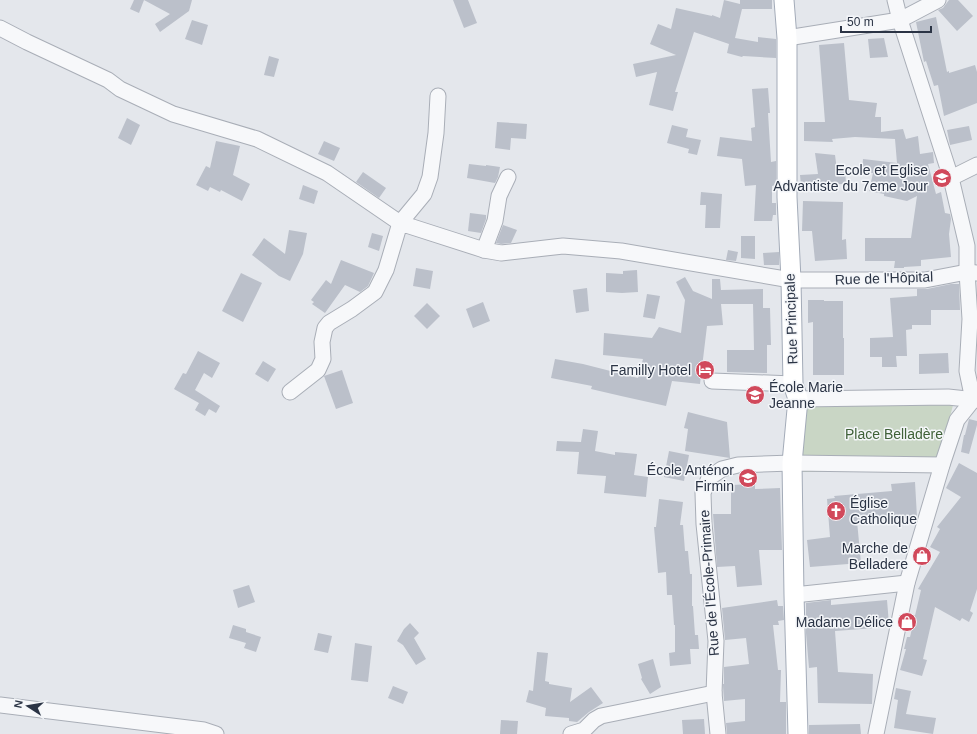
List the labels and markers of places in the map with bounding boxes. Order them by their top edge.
place label: Ecole et Eglise Advantiste du 7eme Jour [773,162,928,194]
school or university icon: Ecole et Eglise Advantiste du 7eme Jour [931,167,953,189]
hotel icon: Familly Hotel [694,359,716,381]
place label: Familly Hotel [610,362,691,378]
place label: École Marie Jeanne [769,379,843,411]
school or university icon: École Marie Jeanne [744,384,766,406]
place label: École Anténor Firmin [647,462,734,494]
school or university icon: École Anténor Firmin [737,467,759,489]
place label: Église Catholique [850,495,917,527]
church icon: Église Catholique [825,500,847,522]
place label: Marche de Belladere [842,540,908,572]
shop icon: Marche de Belladere [911,545,933,567]
shop icon: Madame Délice [896,611,918,633]
place label: Madame Délice [796,614,893,630]

